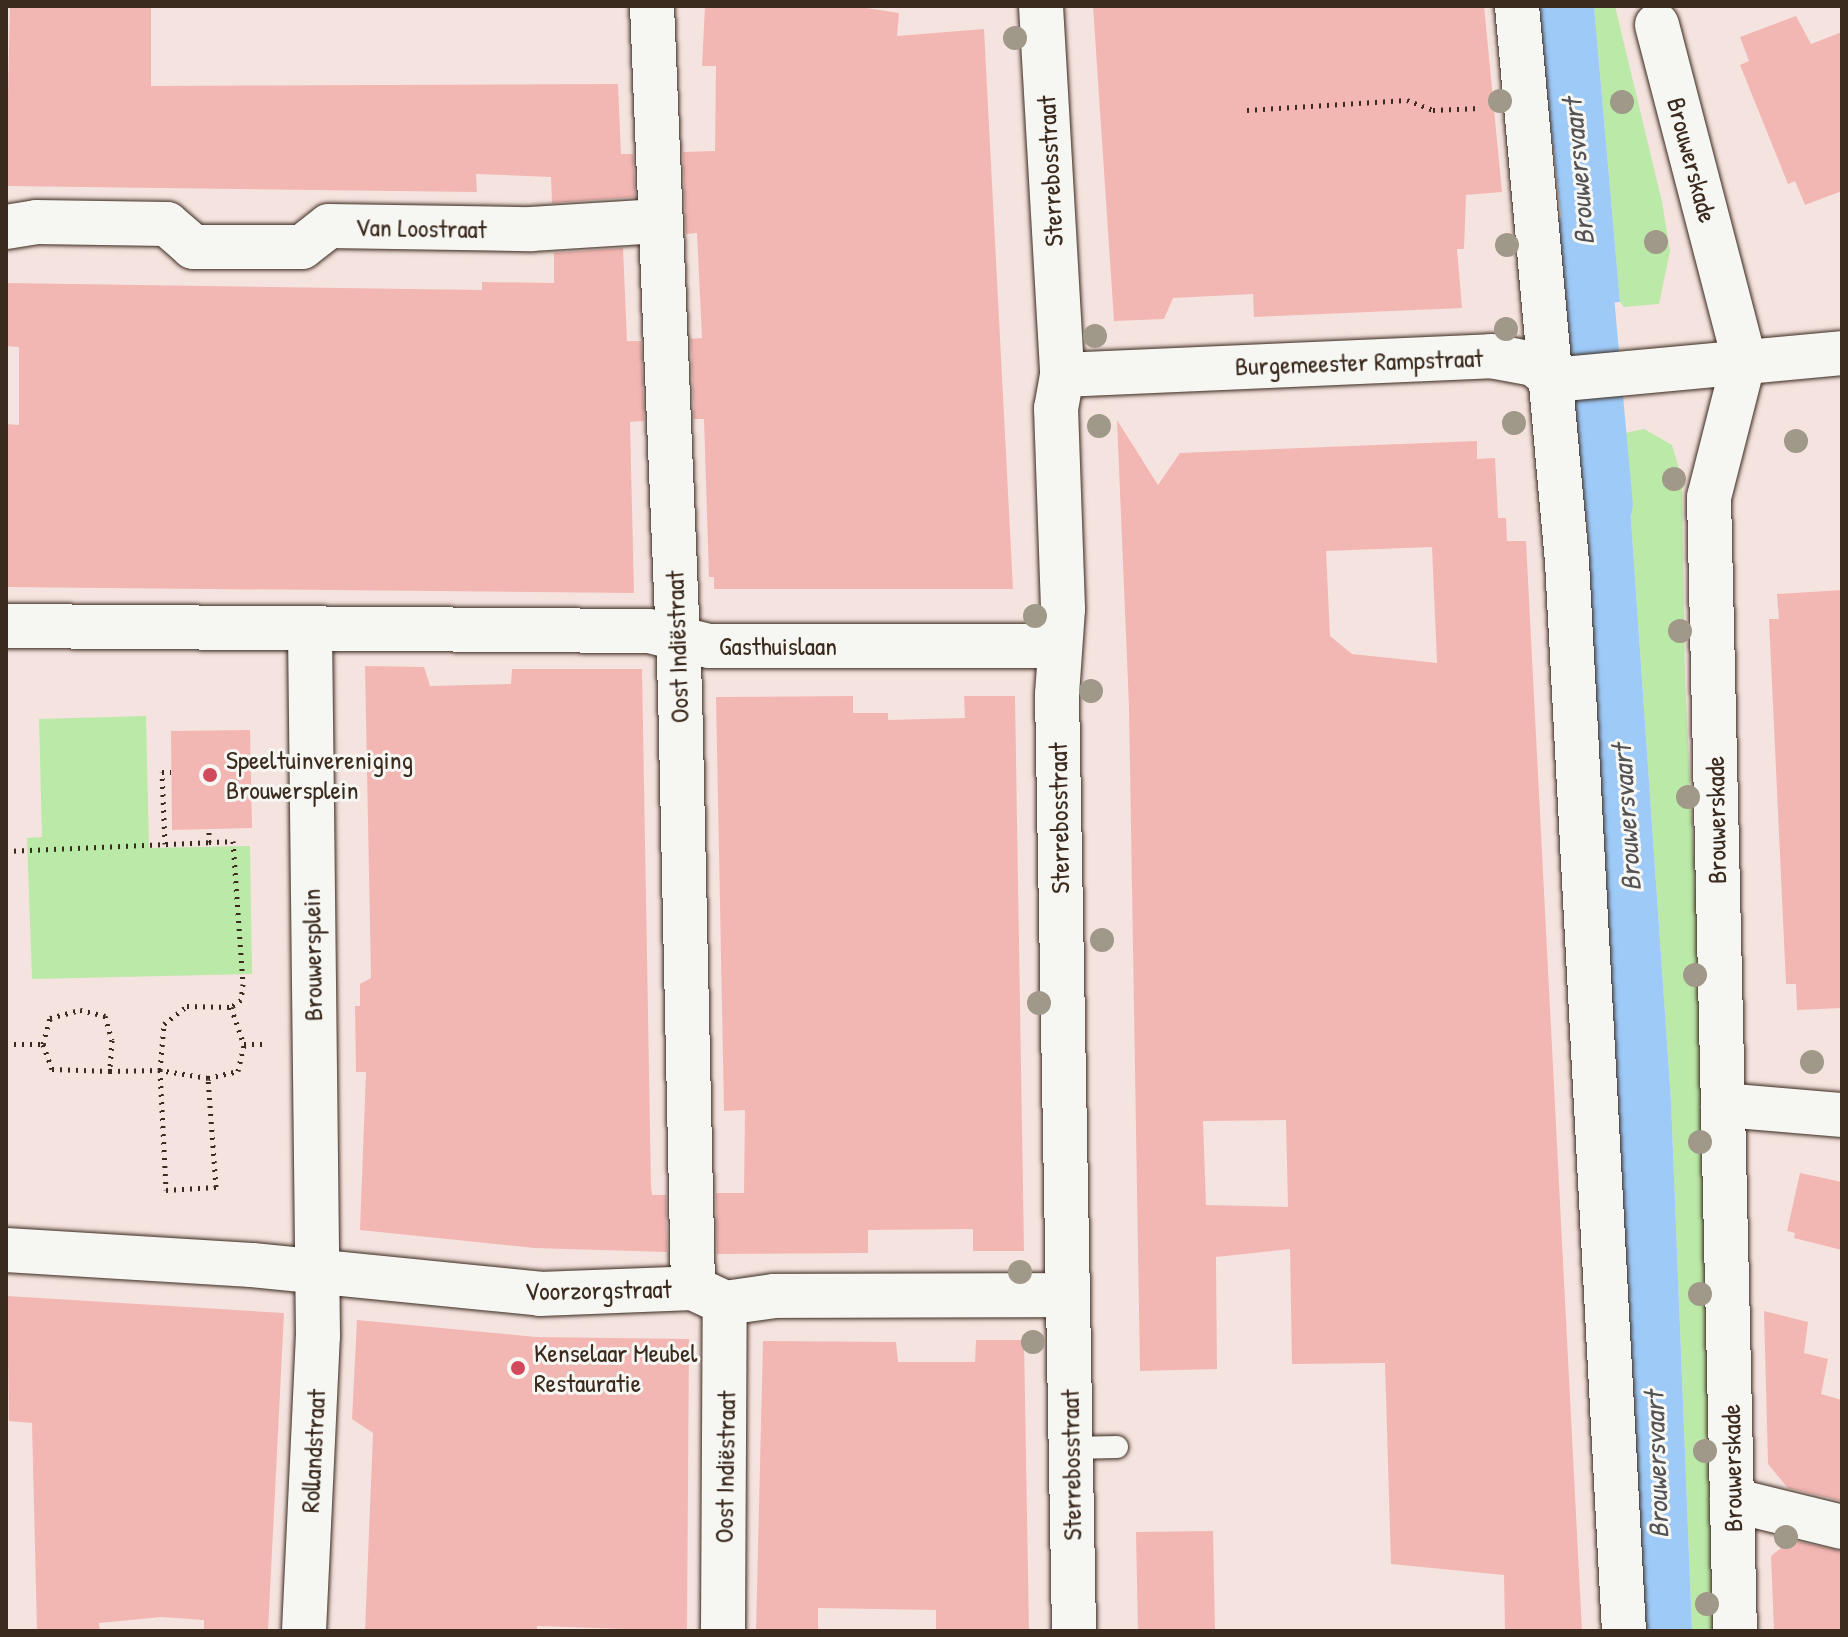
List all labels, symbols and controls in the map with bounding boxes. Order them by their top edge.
street label: Brouwerskade [1660,94,1724,226]
street label: Sterrebosstraat [1030,95,1070,247]
water label: Brouwersvaart [1555,97,1601,247]
street label: Van Loostraat [355,211,487,245]
street label: Burgemeester Rampstraat [1234,342,1484,382]
street label: Oost Indiëstraat [659,570,695,724]
street label: Gasthuislaan [719,630,837,662]
street label: Sterrebosstraat [1042,742,1076,894]
place label: Speeltuinvereniging Brouwersplein [226,744,413,806]
water label: Brouwersvaart [1604,744,1648,892]
street label: Brouwerskade [1699,756,1733,884]
marker: Speeltuinvereniging Brouwersplein [201,766,219,784]
street label: Brouwersplein [295,889,329,1021]
street label: Voorzorgstraat [524,1273,672,1307]
place label: Kenselaar Meubel Restauratie [534,1337,698,1398]
marker: Kenselaar Meubel Restauratie [509,1359,527,1377]
street label: Rollandstraat [294,1388,332,1514]
street label: Sterrebosstraat [1054,1389,1088,1541]
street label: Oost Indiëstraat [708,1391,742,1543]
water label: Brouwersvaart [1637,1391,1675,1539]
street label: Brouwerskade [1715,1404,1749,1532]

